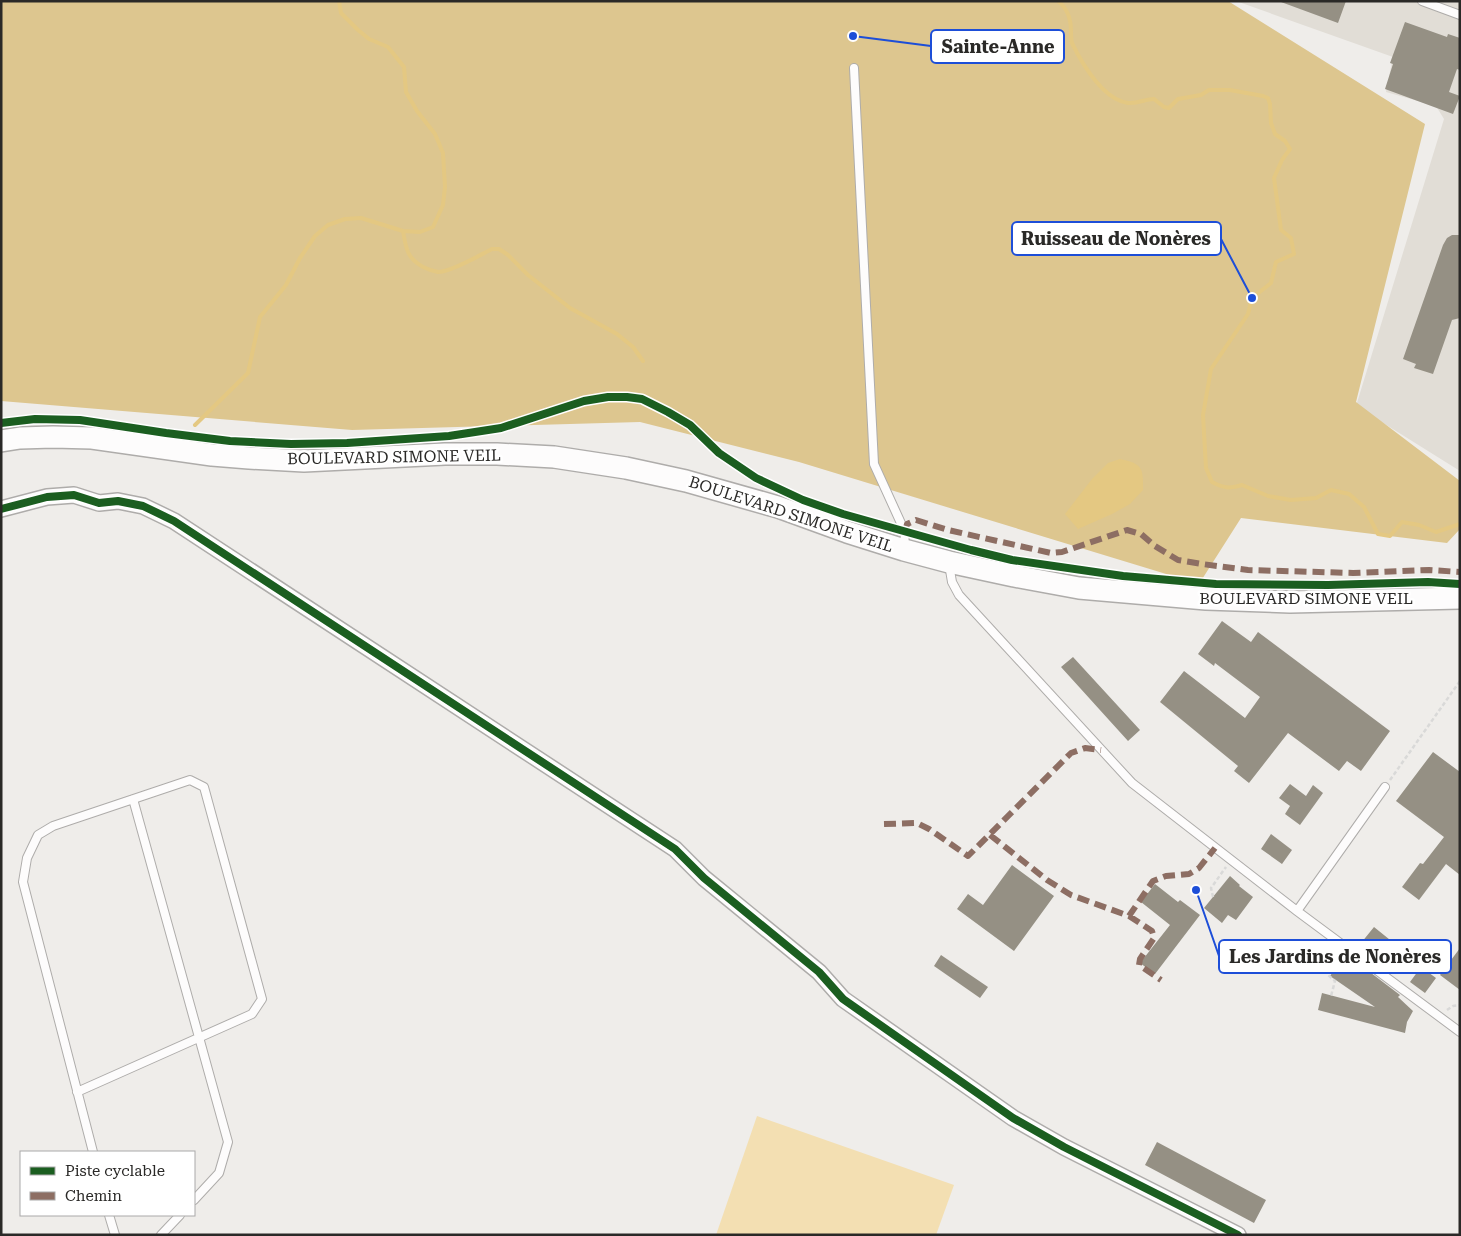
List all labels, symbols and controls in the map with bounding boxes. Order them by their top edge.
callout: Sainte-Anne [931,30,1064,63]
text: Sainte-Anne [941,36,1055,57]
callout: Ruisseau de Nonères [1012,222,1221,255]
text: Ruisseau de Nonères [1021,228,1211,249]
street label: BOULEVARD SIMONE VEIL [287,446,501,468]
street label: BOULEVARD SIMONE VEIL [686,472,896,556]
street label: BOULEVARD SIMONE VEIL [1199,589,1413,608]
callout: Les Jardins de Nonères [1219,940,1451,973]
text: Les Jardins de Nonères [1229,946,1441,967]
legend [20,1151,195,1216]
text: Piste cyclable [65,1162,165,1180]
text: Chemin [65,1187,122,1205]

